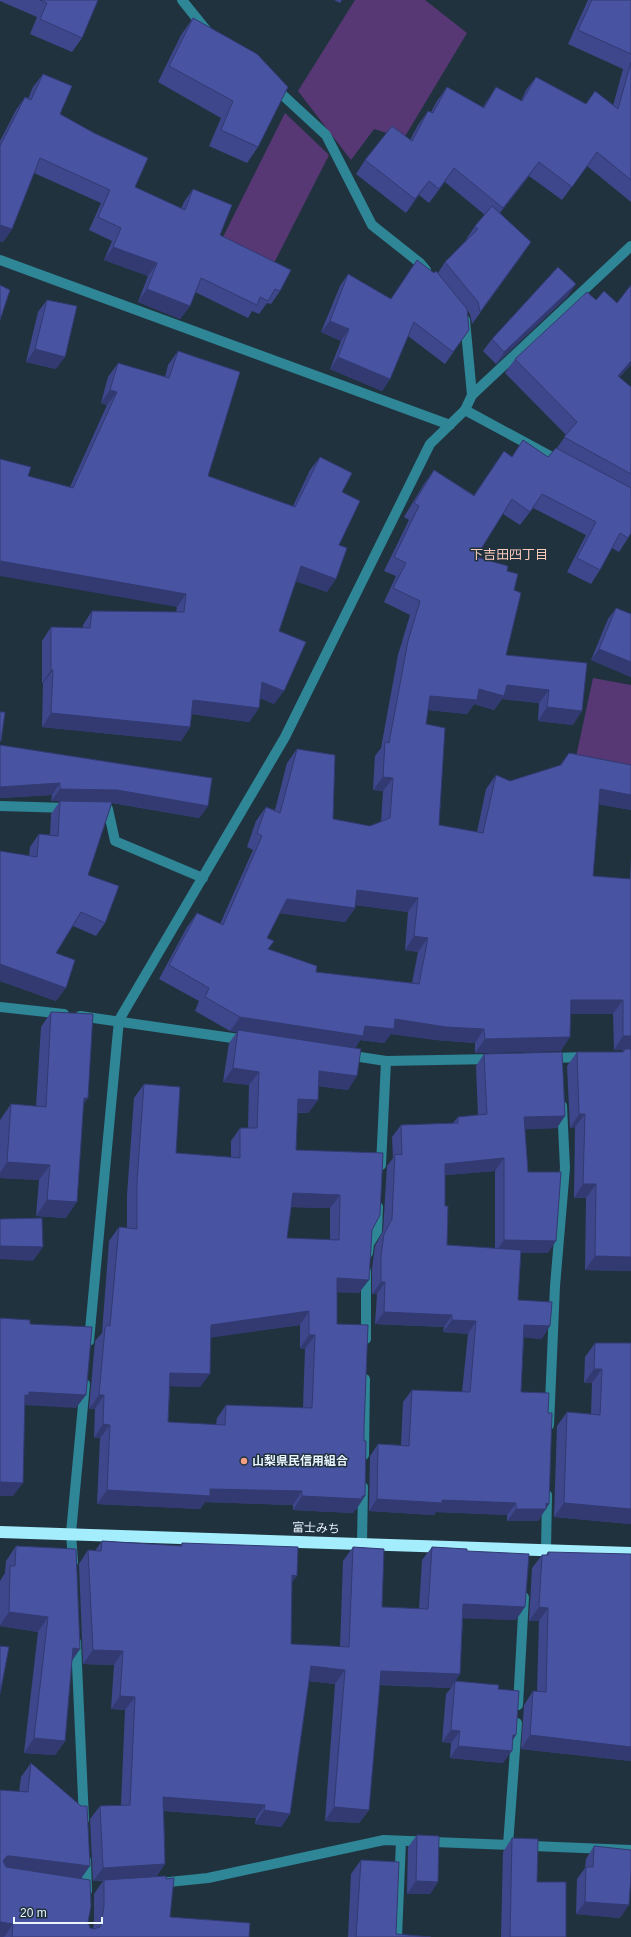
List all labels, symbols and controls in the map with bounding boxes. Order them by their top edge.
district label: 下吉田四丁目 [470,547,548,562]
place label: 山梨県民信用組合 [252,1454,348,1468]
marker: 山梨県民信用組合 [239,1456,249,1466]
street label: 富士みち [292,1520,340,1536]
scale bar [14,1899,102,1925]
text: 20 m [20,1906,47,1920]

